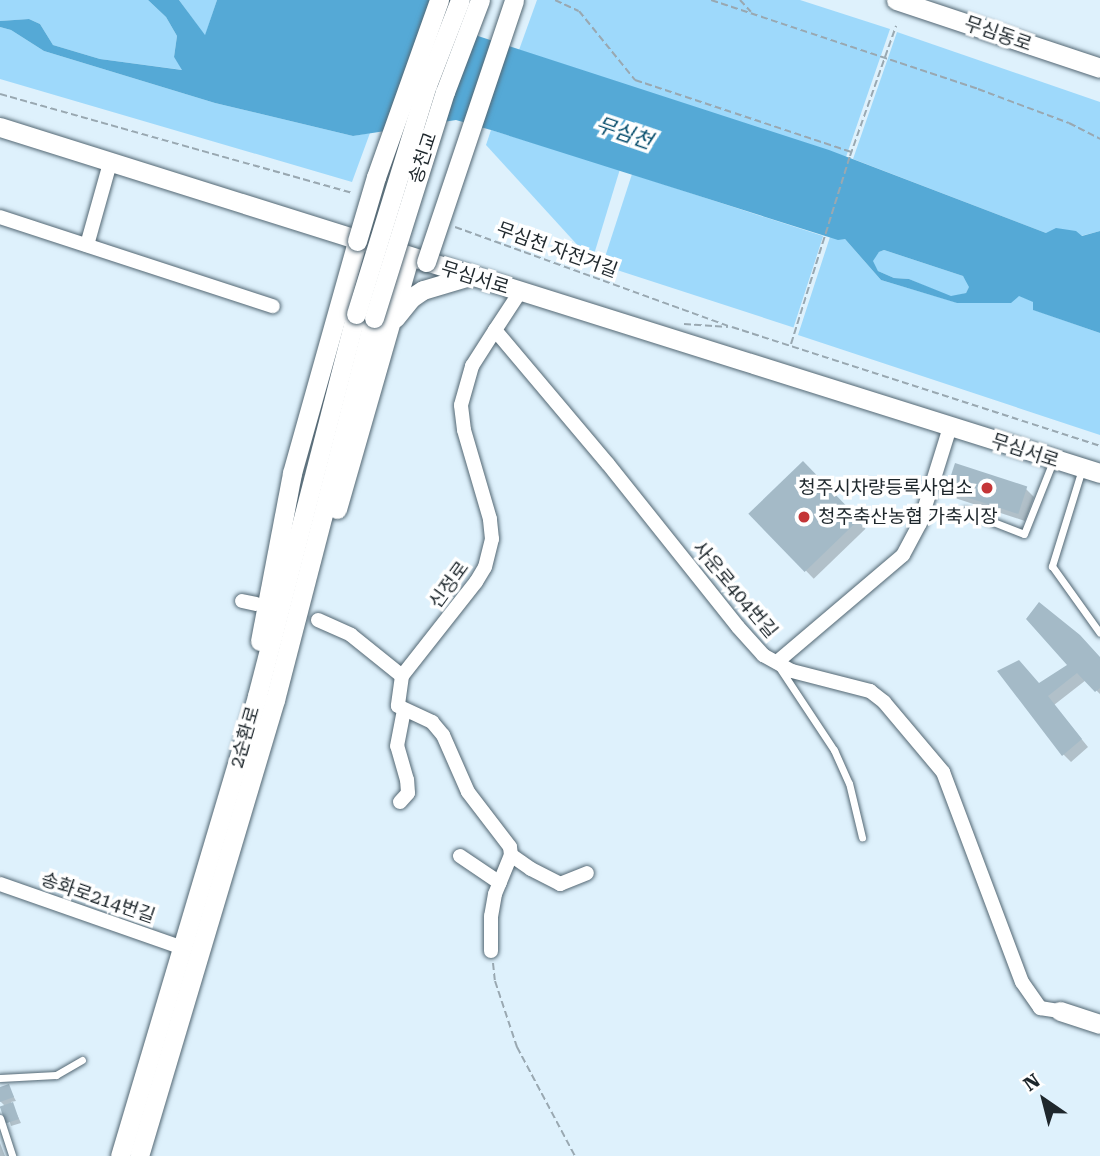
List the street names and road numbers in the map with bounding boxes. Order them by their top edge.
street label: 무심동로 [961,12,1035,56]
street label: 송천교 [404,130,442,186]
street label: 무심천 자전거길 [493,218,621,282]
street label: 무심서로 [438,257,512,299]
street label: 무심서로 [988,429,1062,473]
street label: 사운로404번길 [688,537,782,643]
street label: 신정로 [424,557,474,613]
street label: 2순환로 [225,704,265,770]
street label: 송화로214번길 [38,868,158,928]

